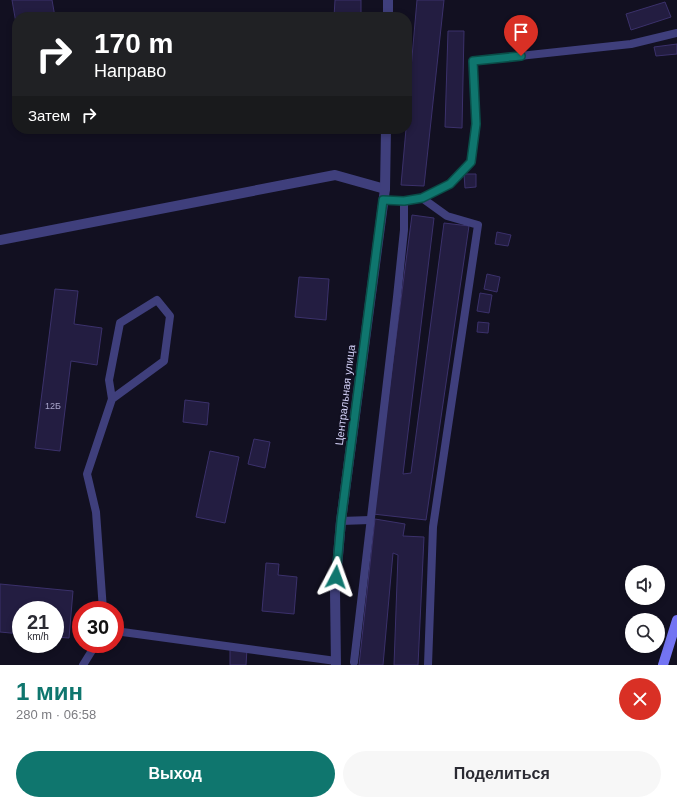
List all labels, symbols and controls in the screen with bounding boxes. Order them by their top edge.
pin [504,15,538,56]
icon: arrive [510,21,532,43]
icon: right [28,28,80,80]
text: 170 m [94,28,173,59]
text: Направо [94,61,166,81]
icon: right [78,104,100,126]
text: Затем [28,107,70,124]
street label: Центральная улица [333,343,357,446]
house number: 12Б [45,401,61,411]
position arrow [315,556,357,598]
map controls [625,565,665,653]
button: sound [625,565,665,605]
speed limit sign: 30 [72,601,124,653]
text: 21 [27,611,49,633]
button: search [625,613,665,653]
text: km/h [27,631,49,642]
text: 1 мин [16,678,83,705]
button: close [619,678,661,720]
text: 280 m · 06:58 [16,707,96,722]
button: Выход [16,751,335,797]
button: Поделиться [343,751,661,797]

